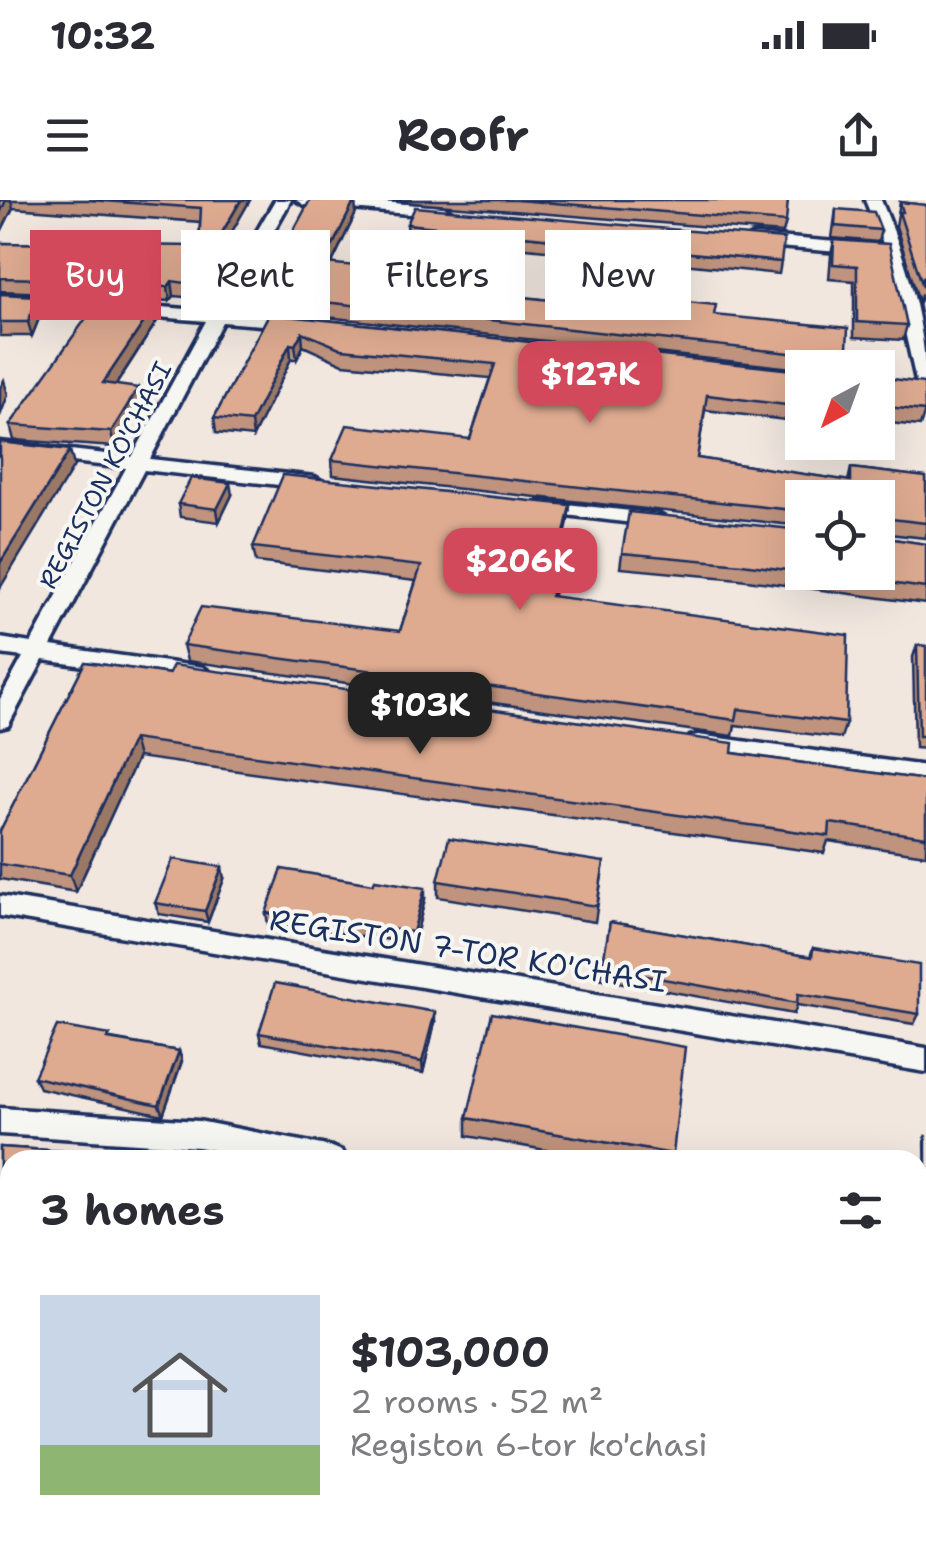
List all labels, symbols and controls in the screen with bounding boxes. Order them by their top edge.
text: 10:32 [50,10,155,61]
text: Roofr [397,105,529,165]
icon: menu [40,108,95,163]
icon: share [831,108,886,163]
chip: Buy [30,230,161,320]
chip: Rent [181,230,330,320]
chip: Filters [350,230,525,320]
chip: New [545,230,691,320]
pin: $127K [520,341,660,426]
north arrow [785,350,895,460]
map controls [785,350,895,590]
text: $127K [540,352,640,395]
street label: REGISTON KO'CHASI [31,355,179,595]
button: locate [785,480,895,590]
pin: $206K [450,528,590,613]
text: $206K [465,539,575,582]
pin: $103K [350,672,490,757]
text: $103K [370,683,470,726]
street label: REGISTON 7-TOR KO'CHASI [267,899,669,1002]
text: 3 homes [40,1182,225,1238]
icon: filters [833,1183,888,1238]
text: $103,000 [350,1324,550,1380]
icon: home [120,1335,240,1455]
text: 2 rooms · 52 m² [350,1380,603,1423]
text: Registon 6-tor ko'chasi [350,1423,708,1466]

